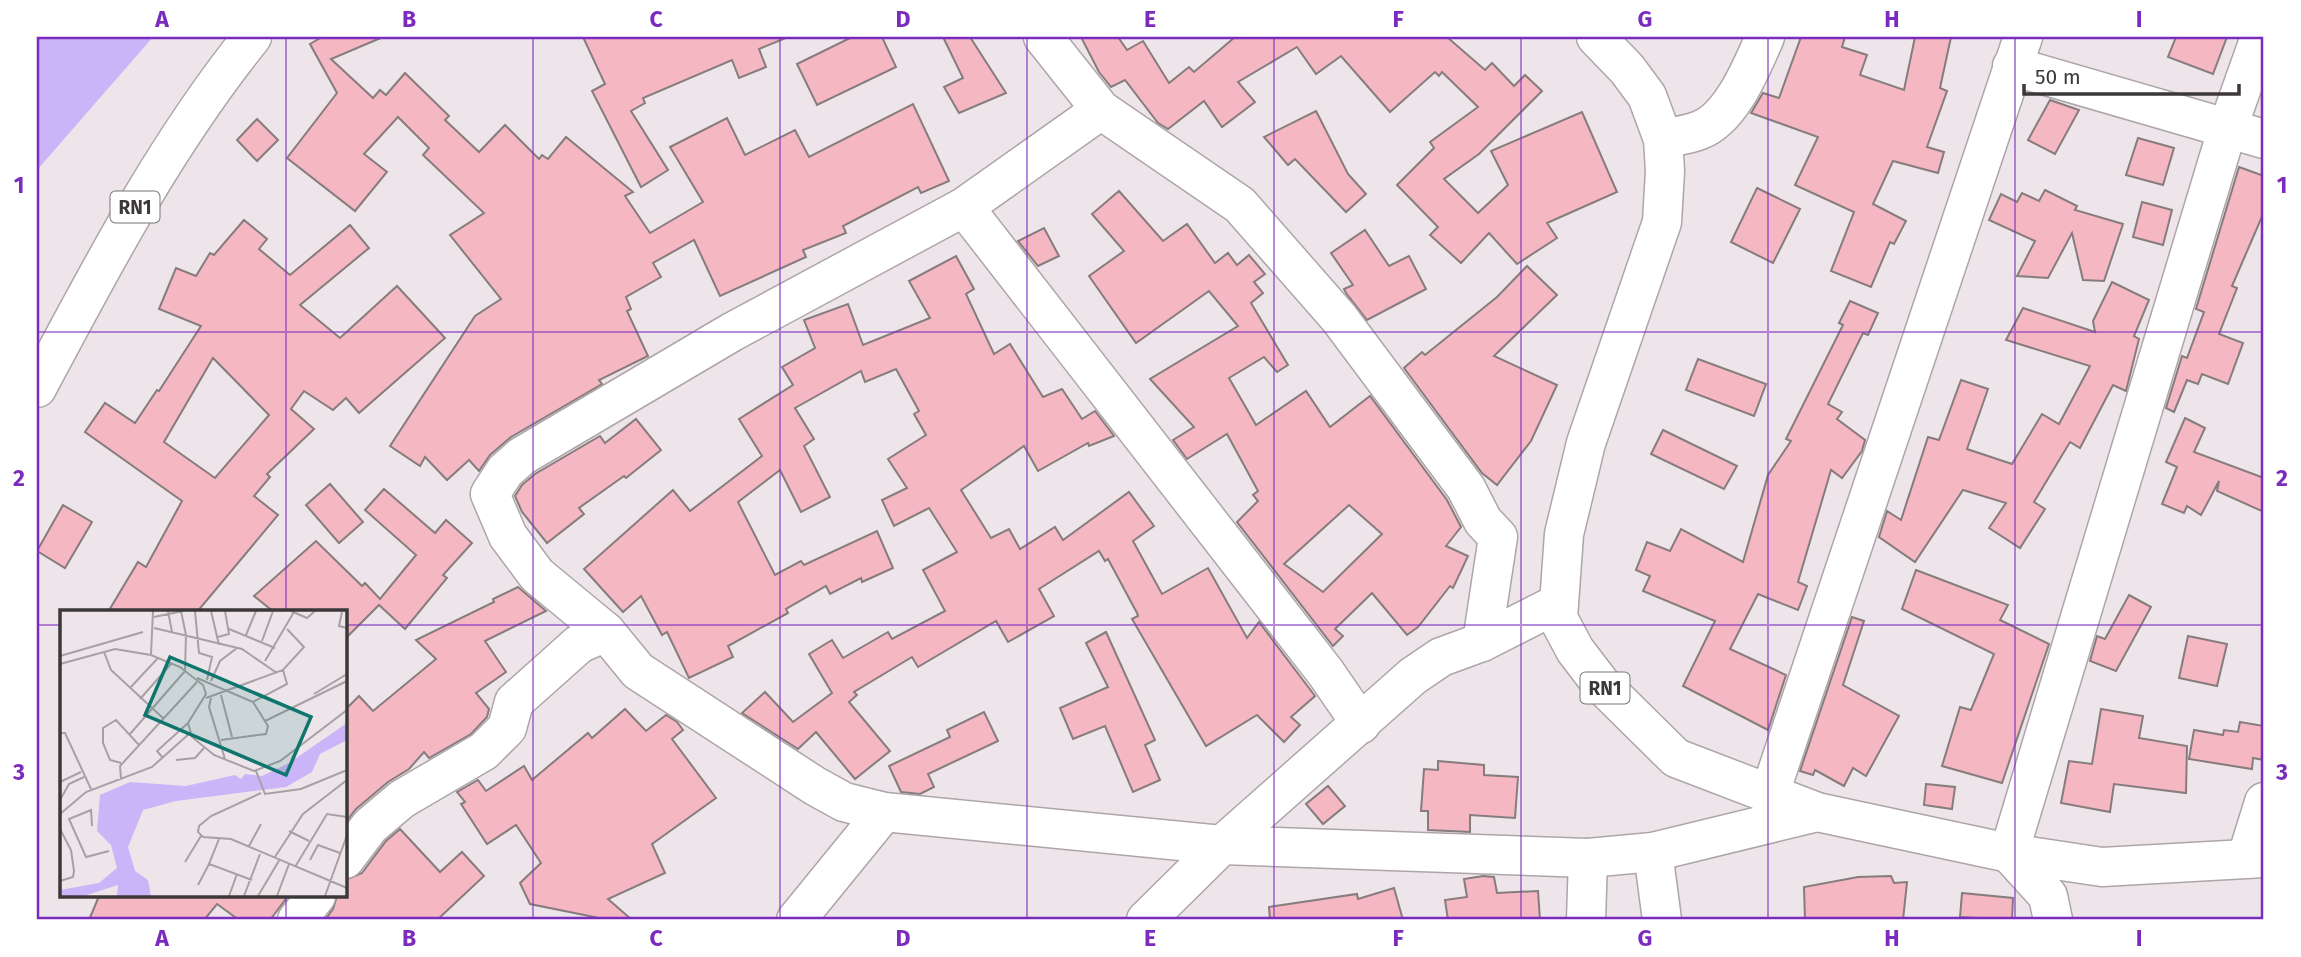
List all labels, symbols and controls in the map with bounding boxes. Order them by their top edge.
text: A [154,5,169,33]
text: B [402,5,416,33]
text: C [649,5,663,33]
text: D [896,5,911,33]
text: E [1144,5,1156,33]
text: F [1392,5,1404,33]
text: G [1638,5,1652,33]
text: H [1884,5,1900,33]
text: I [2136,5,2142,33]
scale bar [2024,52,2240,96]
text: 50 m [2035,64,2081,90]
text: 1 [14,171,24,199]
text: 1 [2277,171,2287,199]
road number: RN1 [110,192,160,223]
text: 2 [13,464,25,492]
text: 2 [2276,464,2288,492]
inset map [60,610,346,898]
road number: RN1 [1580,673,1630,704]
text: 3 [12,758,25,786]
text: 3 [2275,758,2288,786]
text: A [154,924,169,952]
text: B [402,924,416,952]
text: C [649,924,663,952]
text: D [896,924,911,952]
text: E [1144,924,1156,952]
text: F [1392,924,1404,952]
text: G [1638,924,1652,952]
text: H [1884,924,1900,952]
text: I [2136,924,2142,952]

